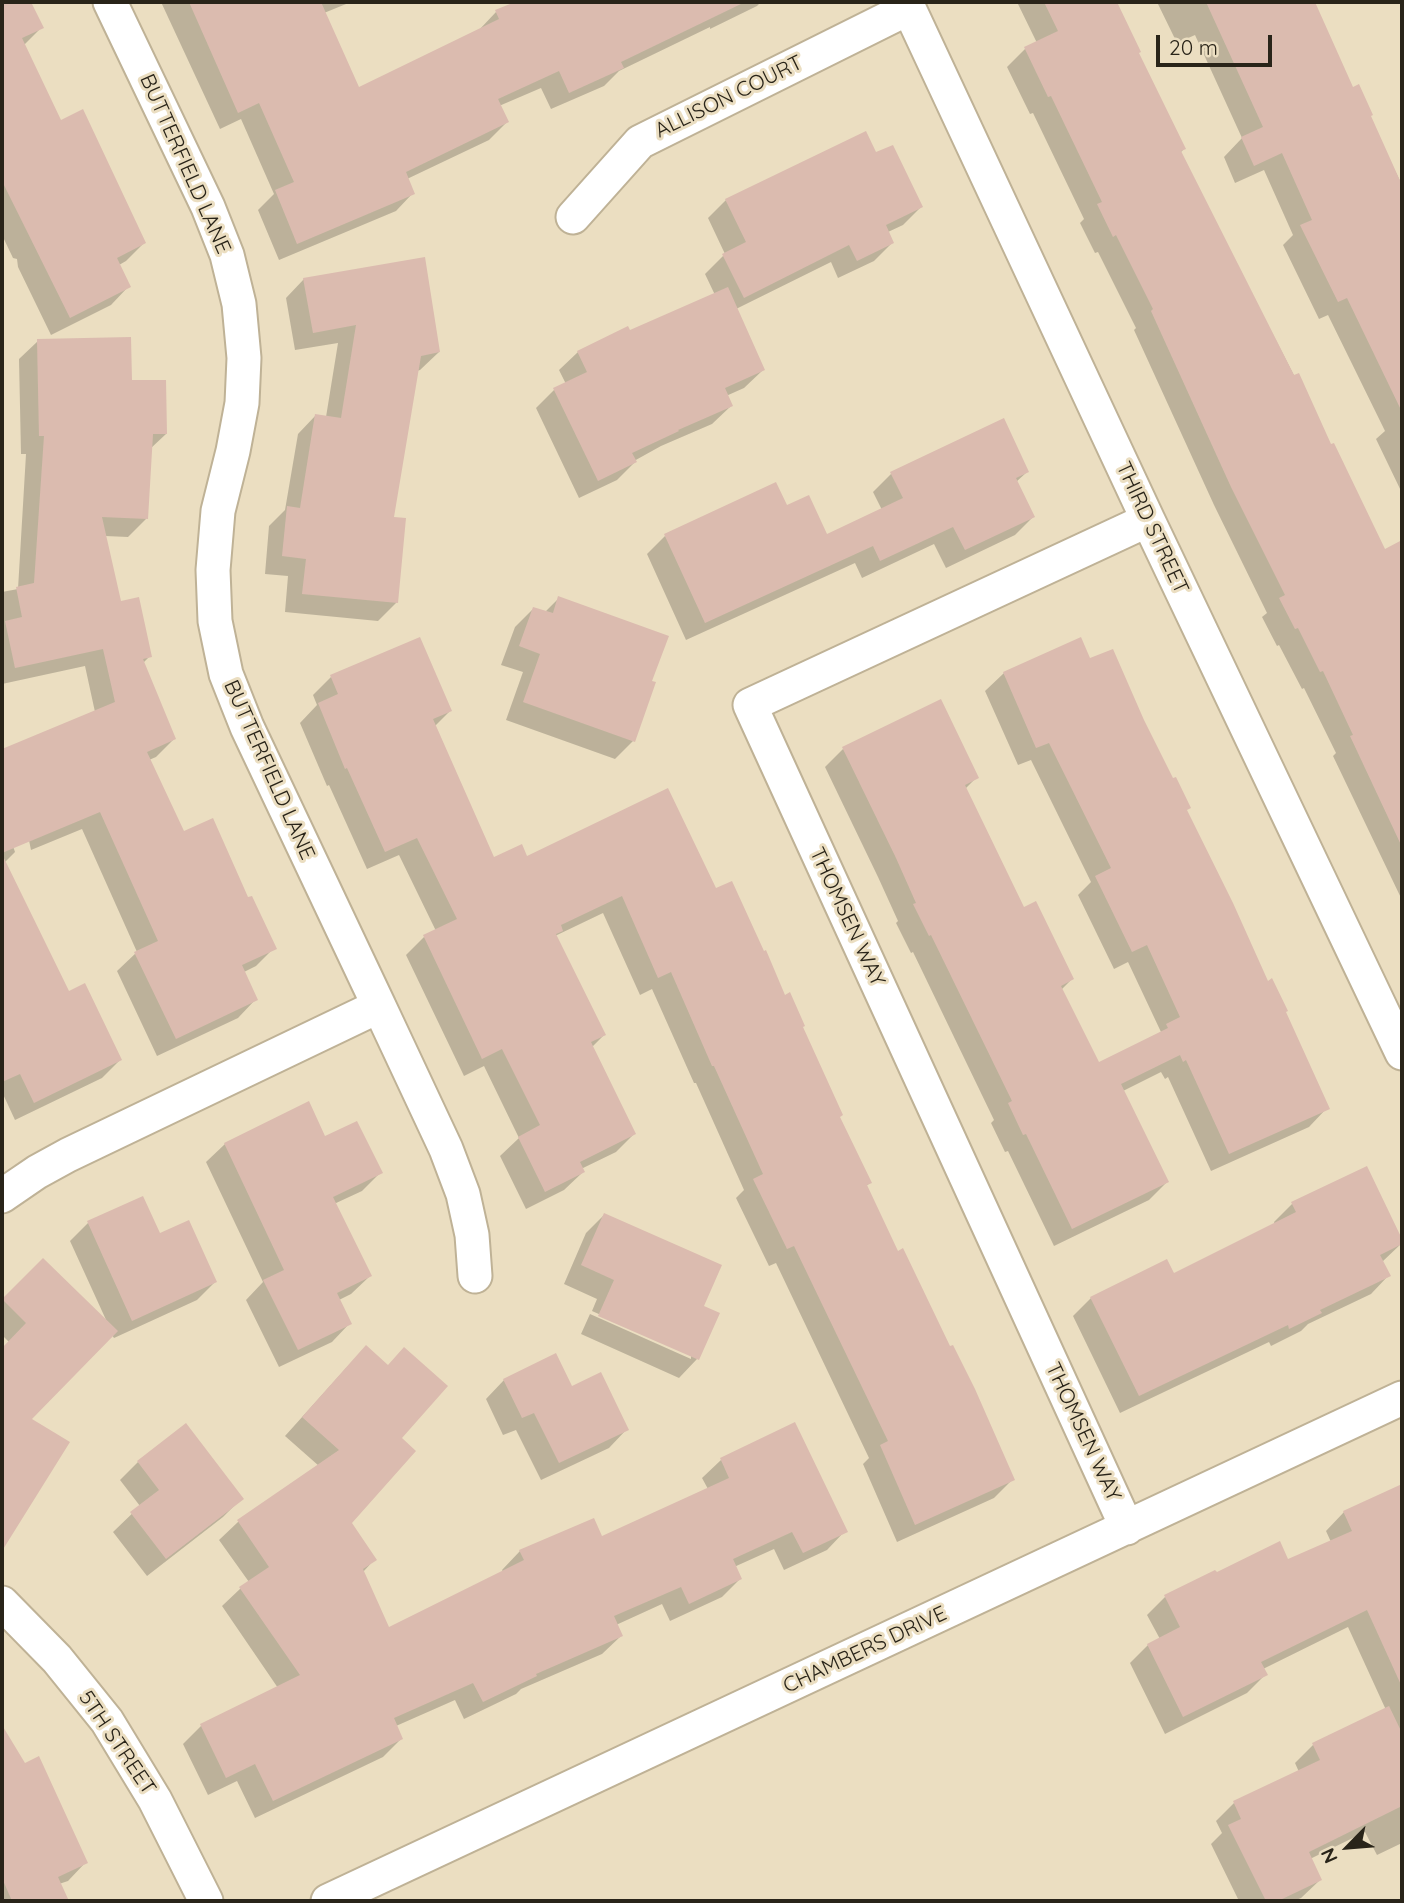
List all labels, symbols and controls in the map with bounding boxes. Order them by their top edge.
scale bar [1159,21,1274,65]
text: 20 m [1169,34,1218,60]
street label: ALLISON COURT [651,50,807,144]
street label: BUTTERFIELD LANE [134,70,236,258]
street label: THIRD STREET [1110,458,1194,598]
street label: BUTTERFIELD LANE [218,676,320,864]
street label: THOMSEN WAY [804,844,890,990]
street label: THOMSEN WAY [1040,1359,1126,1505]
street label: CHAMBERS DRIVE [779,1601,951,1699]
street label: 5TH STREET [73,1686,161,1800]
north arrow [1313,1812,1383,1882]
text: N [1315,1844,1343,1867]

